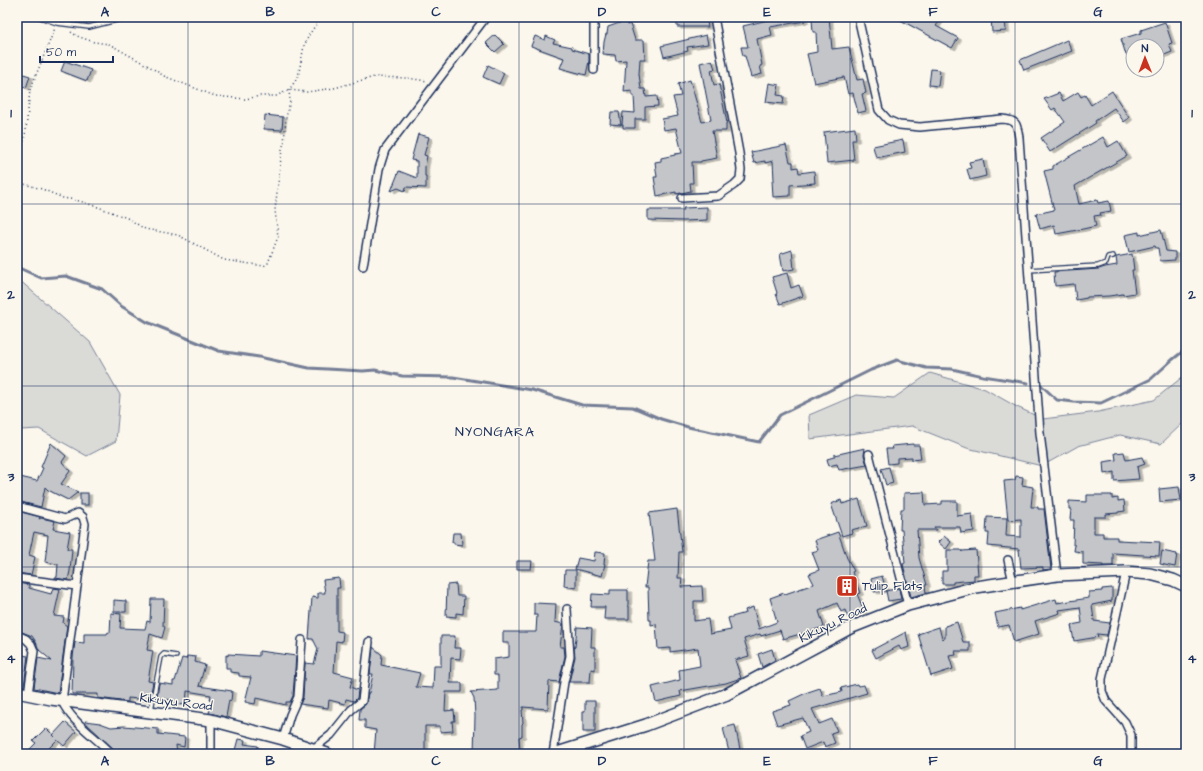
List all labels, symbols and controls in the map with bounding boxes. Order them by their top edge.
text: A [101,3,110,21]
text: B [265,3,275,21]
text: C [431,3,441,21]
text: D [598,3,607,21]
text: E [763,3,771,21]
text: F [928,3,938,21]
text: G [1093,3,1103,21]
scale bar [40,38,113,64]
north arrow [1125,38,1165,78]
text: N [1141,41,1149,56]
text: 50 m [46,44,77,61]
text: 1 [10,104,12,122]
text: 1 [1191,104,1193,122]
text: 2 [6,286,15,304]
text: 2 [1187,286,1196,304]
district label: NYONGARA [455,422,535,442]
text: 3 [7,468,15,486]
text: 3 [1188,468,1196,486]
building icon: Tulip Flats [834,573,860,599]
place label: Tulip Flats [862,577,923,595]
street label: Kikuyu Road [796,599,871,648]
text: 4 [7,650,16,668]
text: 4 [1188,650,1197,668]
street label: Kikuyu Road [138,689,214,716]
text: A [101,752,110,770]
text: B [265,752,275,770]
text: C [431,752,441,770]
text: D [598,752,607,770]
text: E [763,752,771,770]
text: F [928,752,938,770]
text: G [1093,752,1103,770]

